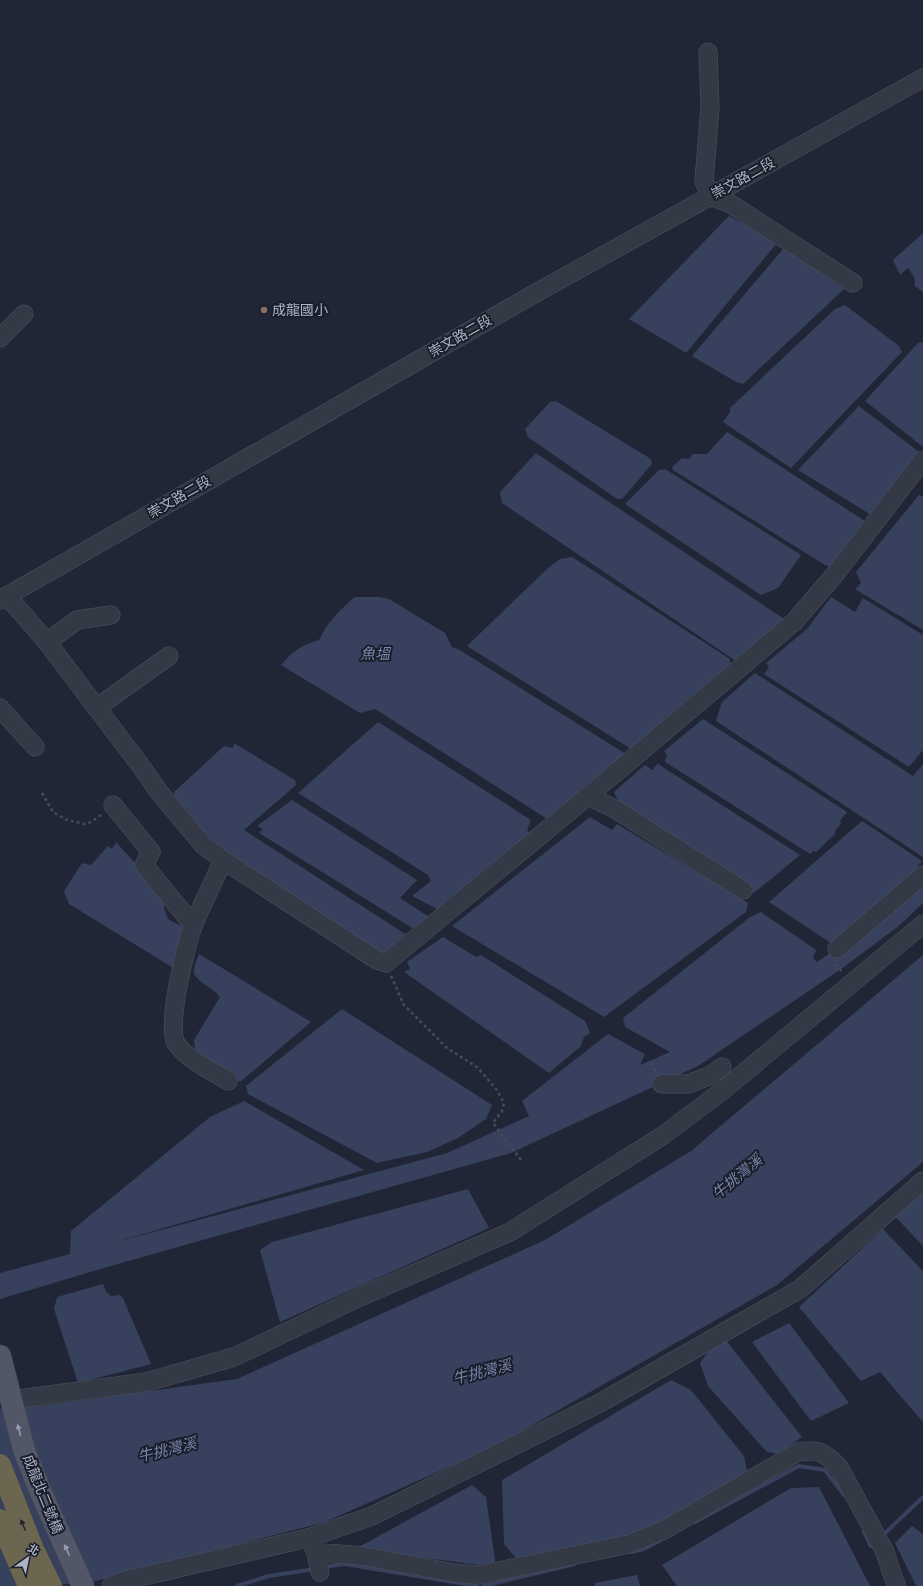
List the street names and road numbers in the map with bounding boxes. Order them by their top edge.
street label: 崇文路二段 [708,153,777,202]
street label: 崇文路二段 [425,311,494,360]
street label: 崇文路二段 [144,472,213,521]
street label: 成龍北二號橋 [20,1452,67,1536]

